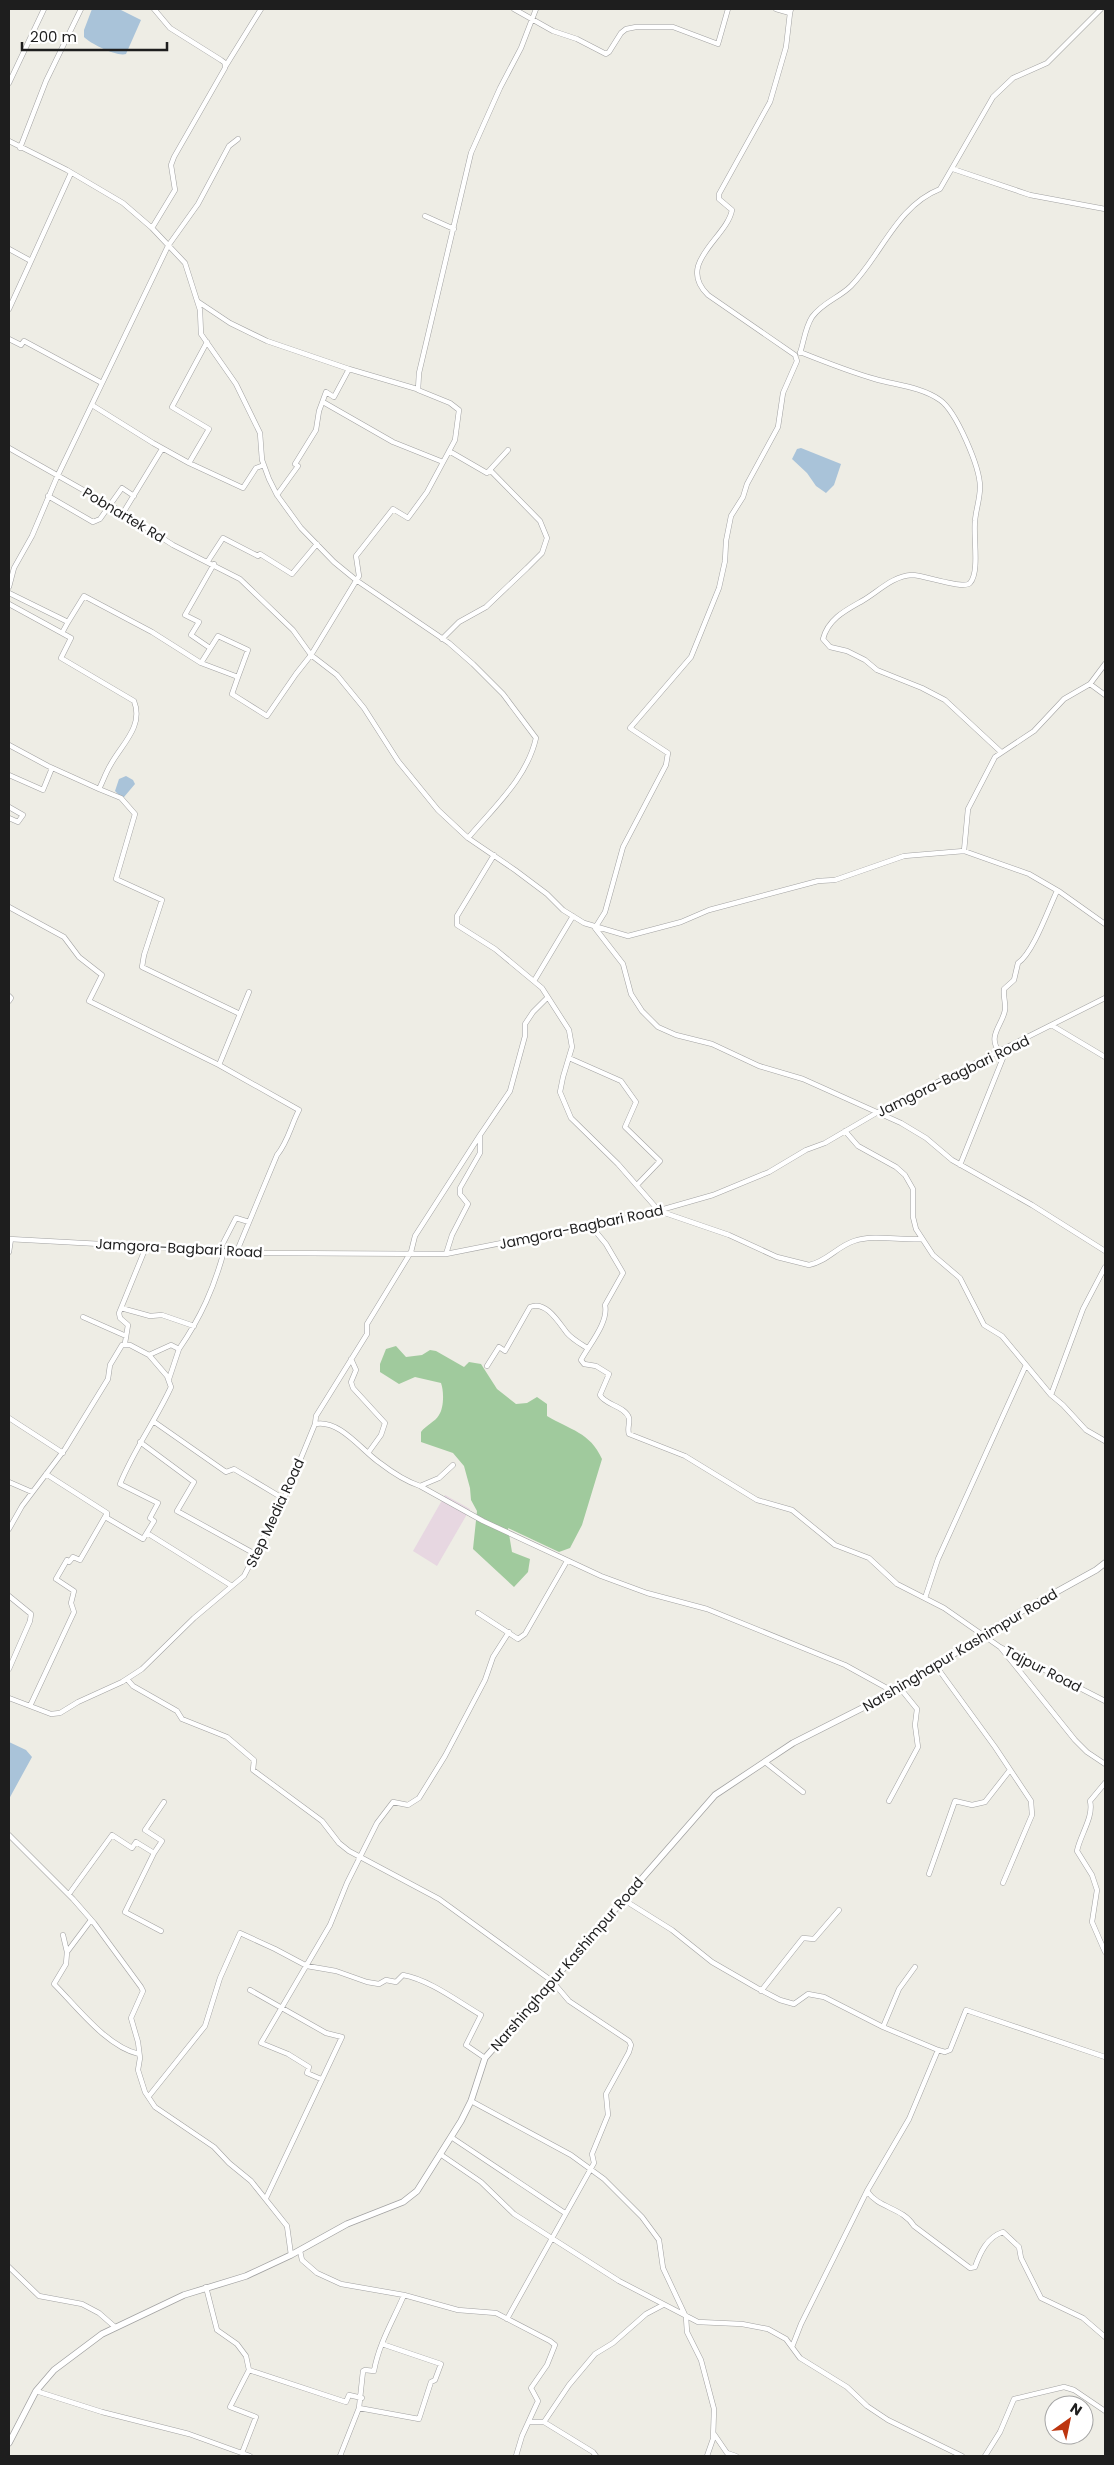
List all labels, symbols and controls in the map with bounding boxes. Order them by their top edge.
scale bar [22,20,168,52]
text: 200 m [30,26,77,47]
street label: Pobnartek Rd [79,483,169,547]
street label: Jamgora-Bagbari Road [873,1030,1033,1122]
street label: Jamgora-Bagbari Road [497,1200,665,1254]
street label: Jamgora-Bagbari Road [95,1234,263,1262]
street label: Step Media Road [241,1455,309,1571]
street label: Narshinghapur Kashimpur Road [859,1584,1061,1716]
street label: Tajpur Road [1001,1641,1085,1697]
street label: Narshinghapur Kashimpur Road [486,1873,648,2055]
north arrow [1044,2395,1094,2445]
text: N [1066,2398,1086,2420]

